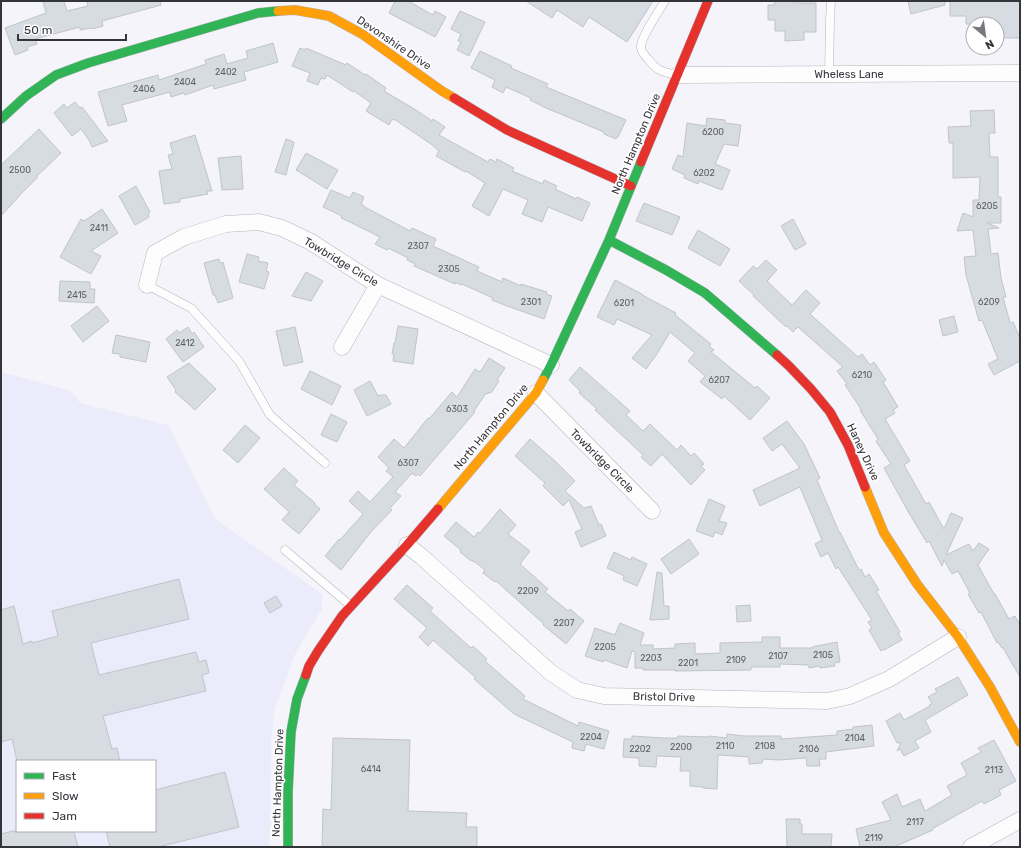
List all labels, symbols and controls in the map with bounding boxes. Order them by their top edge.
street label: Devonshire Drive [354,13,434,73]
scale bar [18,16,126,42]
north arrow [965,16,1005,56]
text: 50 m [24,23,52,37]
text: N [983,37,996,52]
house number: 2402 [215,67,237,77]
street label: Wheless Lane [814,68,884,81]
house number: 2404 [174,77,196,87]
house number: 2406 [133,84,156,94]
street label: North Hampton Drive [609,92,663,196]
house number: 6200 [702,127,724,137]
house number: 2500 [9,165,31,175]
house number: 6202 [693,168,715,178]
house number: 6205 [976,201,998,211]
house number: 2411 [90,223,108,233]
street label: Towbridge Circle [301,235,381,289]
house number: 2307 [407,241,429,251]
house number: 2305 [438,264,460,274]
house number: 2415 [67,290,87,300]
house number: 2301 [521,297,541,307]
house number: 6209 [978,297,1000,307]
house number: 6201 [614,298,634,308]
house number: 2412 [175,338,195,348]
house number: 6210 [852,370,872,380]
house number: 6207 [708,375,730,385]
street label: North Hampton Drive [451,381,531,473]
house number: 6303 [446,404,468,414]
street label: Haney Drive [844,421,882,483]
street label: Towbridge Circle [567,426,637,496]
house number: 6307 [397,458,419,468]
house number: 2209 [517,586,539,596]
house number: 2207 [554,618,575,628]
house number: 2205 [594,642,616,652]
house number: 2105 [813,650,833,660]
house number: 2107 [768,651,788,661]
house number: 2203 [640,653,662,663]
house number: 2109 [726,655,746,665]
house number: 2201 [678,658,698,668]
street label: Bristol Drive [633,690,695,704]
street label: North Hampton Drive [270,729,286,837]
house number: 2204 [580,732,602,742]
house number: 2104 [845,733,866,743]
house number: 2110 [716,741,735,751]
house number: 2108 [755,741,776,751]
house number: 2200 [670,742,692,752]
house number: 2202 [629,744,651,754]
house number: 2106 [799,744,820,754]
legend [16,760,156,832]
house number: 6414 [361,764,382,774]
house number: 2113 [985,765,1003,775]
text: Fast [52,769,76,783]
text: Slow [52,789,79,803]
text: Jam [52,809,77,823]
house number: 2117 [906,817,924,827]
house number: 2119 [865,833,883,843]

